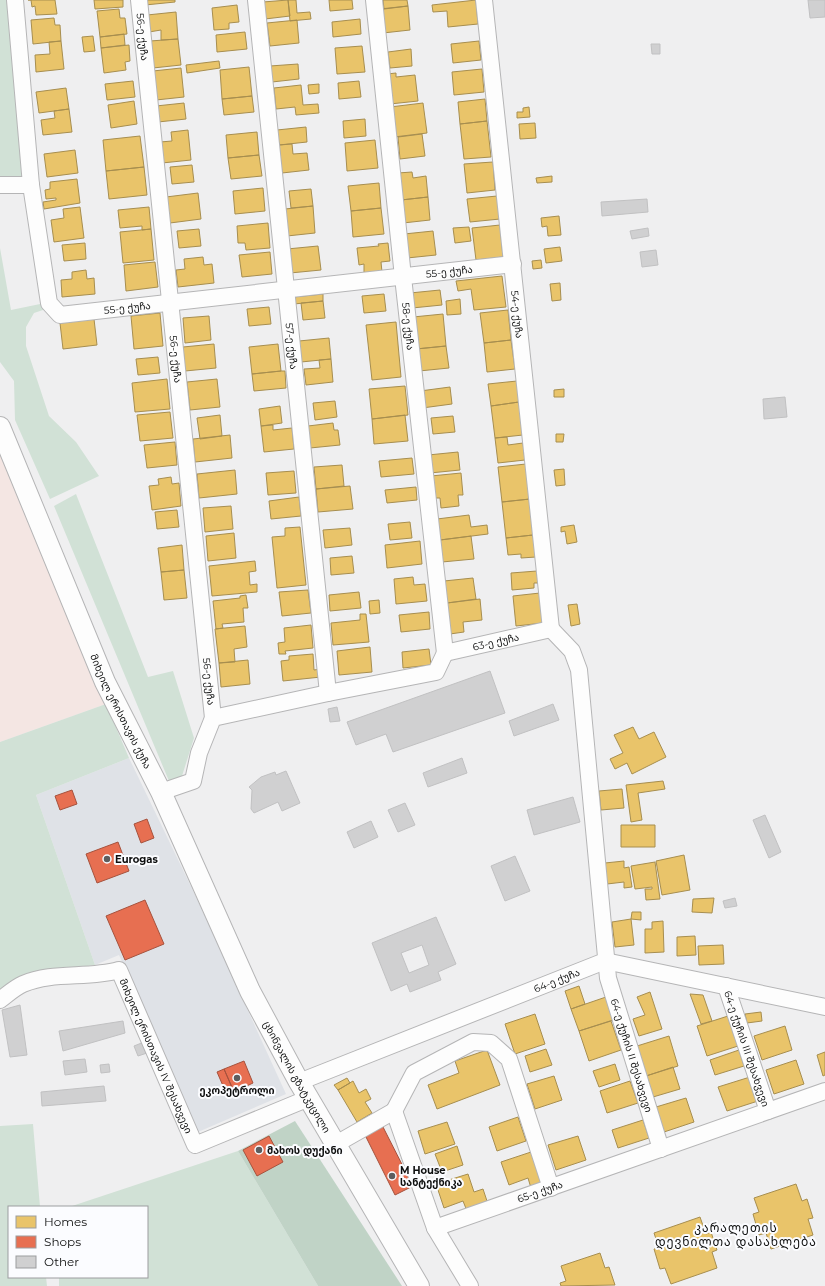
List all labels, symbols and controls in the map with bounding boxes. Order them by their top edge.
street label: 56-ე ქუჩა [133,13,151,61]
street label: 55-ე ქუჩა [425,263,473,281]
street label: 54-ე ქუჩა [508,290,526,339]
street label: 55-ე ქუჩა [103,299,151,317]
street label: 58-ე ქუჩა [399,302,417,351]
street label: 57-ე ქუჩა [283,322,300,370]
street label: 56-ე ქუჩა [167,335,184,383]
street label: 63-ე ქუჩა [471,630,520,654]
street label: მიხეილ ერისთავის ქუჩა [87,652,154,771]
street label: 56-ე ქუჩა [200,657,218,706]
place label: Eurogas [115,853,158,866]
marker: Eurogas [102,854,112,864]
street label: 64-ე ქუჩა [532,966,582,996]
street label: მიხეილ ერისთავის IV შესახვევი [116,976,195,1136]
street label: 64-ე ქუჩის III შესახვევი [721,989,772,1109]
street label: 64-ე ქუჩის II შესახვევი [608,997,655,1114]
street label: ცხინვალის გზატკეცილი [260,1019,333,1135]
marker: ეკოპეტროლი [232,1073,242,1083]
place label: ეკოპეტროლი [200,1084,274,1097]
place label: მახოს დუქანი [267,1144,343,1157]
marker: მახოს დუქანი [254,1145,264,1155]
place label: M House სანტექნიკა [400,1164,463,1189]
marker: M House სანტექნიკა [387,1171,397,1181]
street label: 65-ე ქუჩა [515,1178,564,1206]
legend [8,1206,148,1278]
text: Homes [44,1214,87,1229]
district label: კარალეთის დევნილთა დასახლება [655,1220,817,1250]
text: Shops [44,1234,81,1249]
text: Other [44,1254,79,1269]

